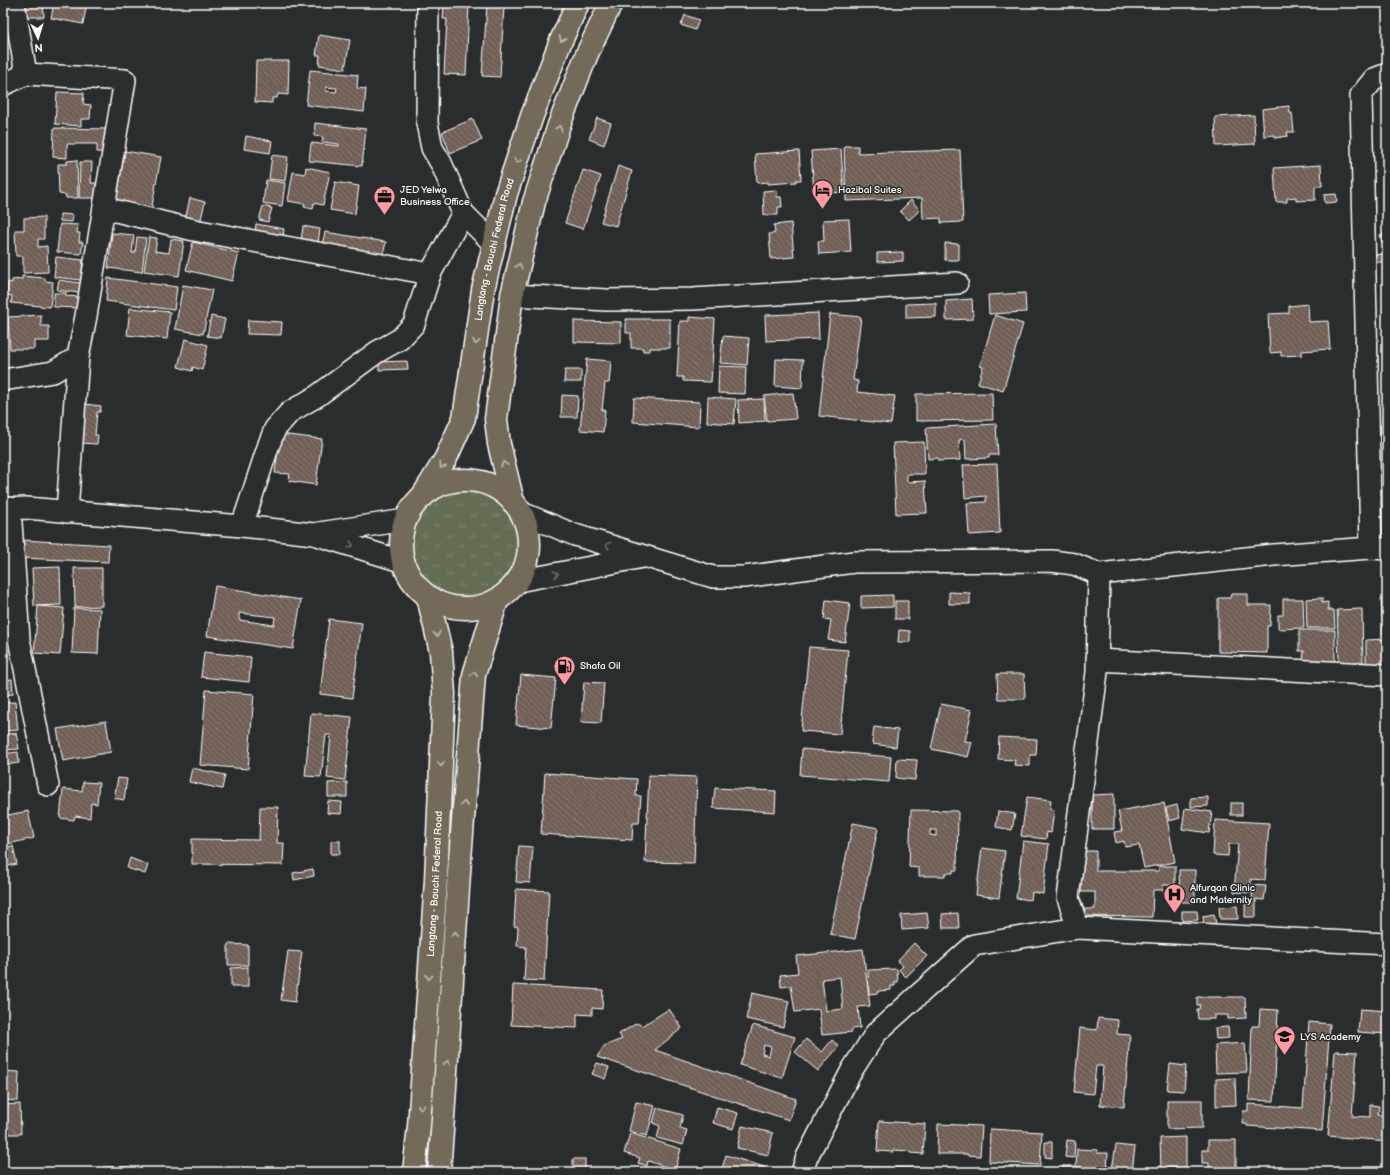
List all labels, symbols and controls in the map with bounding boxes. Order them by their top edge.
north arrow [18,18,58,58]
one-way arrow [558,35,566,42]
text: N [34,41,43,54]
one-way arrow [554,125,562,132]
one-way arrow [513,157,522,164]
street label: Langtang - Bauchi Federal Road [472,176,517,322]
hotel icon: Hazibal Suites [810,177,836,210]
office icon: JED Yelwa Business Office [371,183,397,216]
place label: JED Yelwa Business Office [400,184,470,208]
place label: Hazibal Suites [838,184,902,196]
one-way arrow [514,263,522,269]
one-way arrow [472,339,480,345]
one-way arrow [500,461,508,467]
one-way arrow [439,462,446,469]
one-way arrow [347,541,354,549]
one-way arrow [605,541,612,550]
one-way arrow [553,570,559,578]
one-way arrow [432,631,441,638]
fuel station icon: Shafa Oil [552,653,578,686]
place label: Shafa Oil [580,660,621,672]
one-way arrow [470,671,478,678]
one-way arrow [437,761,446,767]
one-way arrow [459,801,468,807]
street label: Langtang - Bauchi Federal Road [425,810,445,957]
hospital icon: Alfurqan Clinic and Maternity [1161,881,1187,914]
place label: Alfurqan Clinic and Maternity [1190,882,1255,906]
one-way arrow [451,931,459,937]
one-way arrow [425,974,434,980]
school or university icon: LYS Academy [1271,1024,1297,1057]
place label: LYS Academy [1300,1031,1361,1043]
one-way arrow [442,1060,451,1066]
one-way arrow [416,1104,425,1110]

